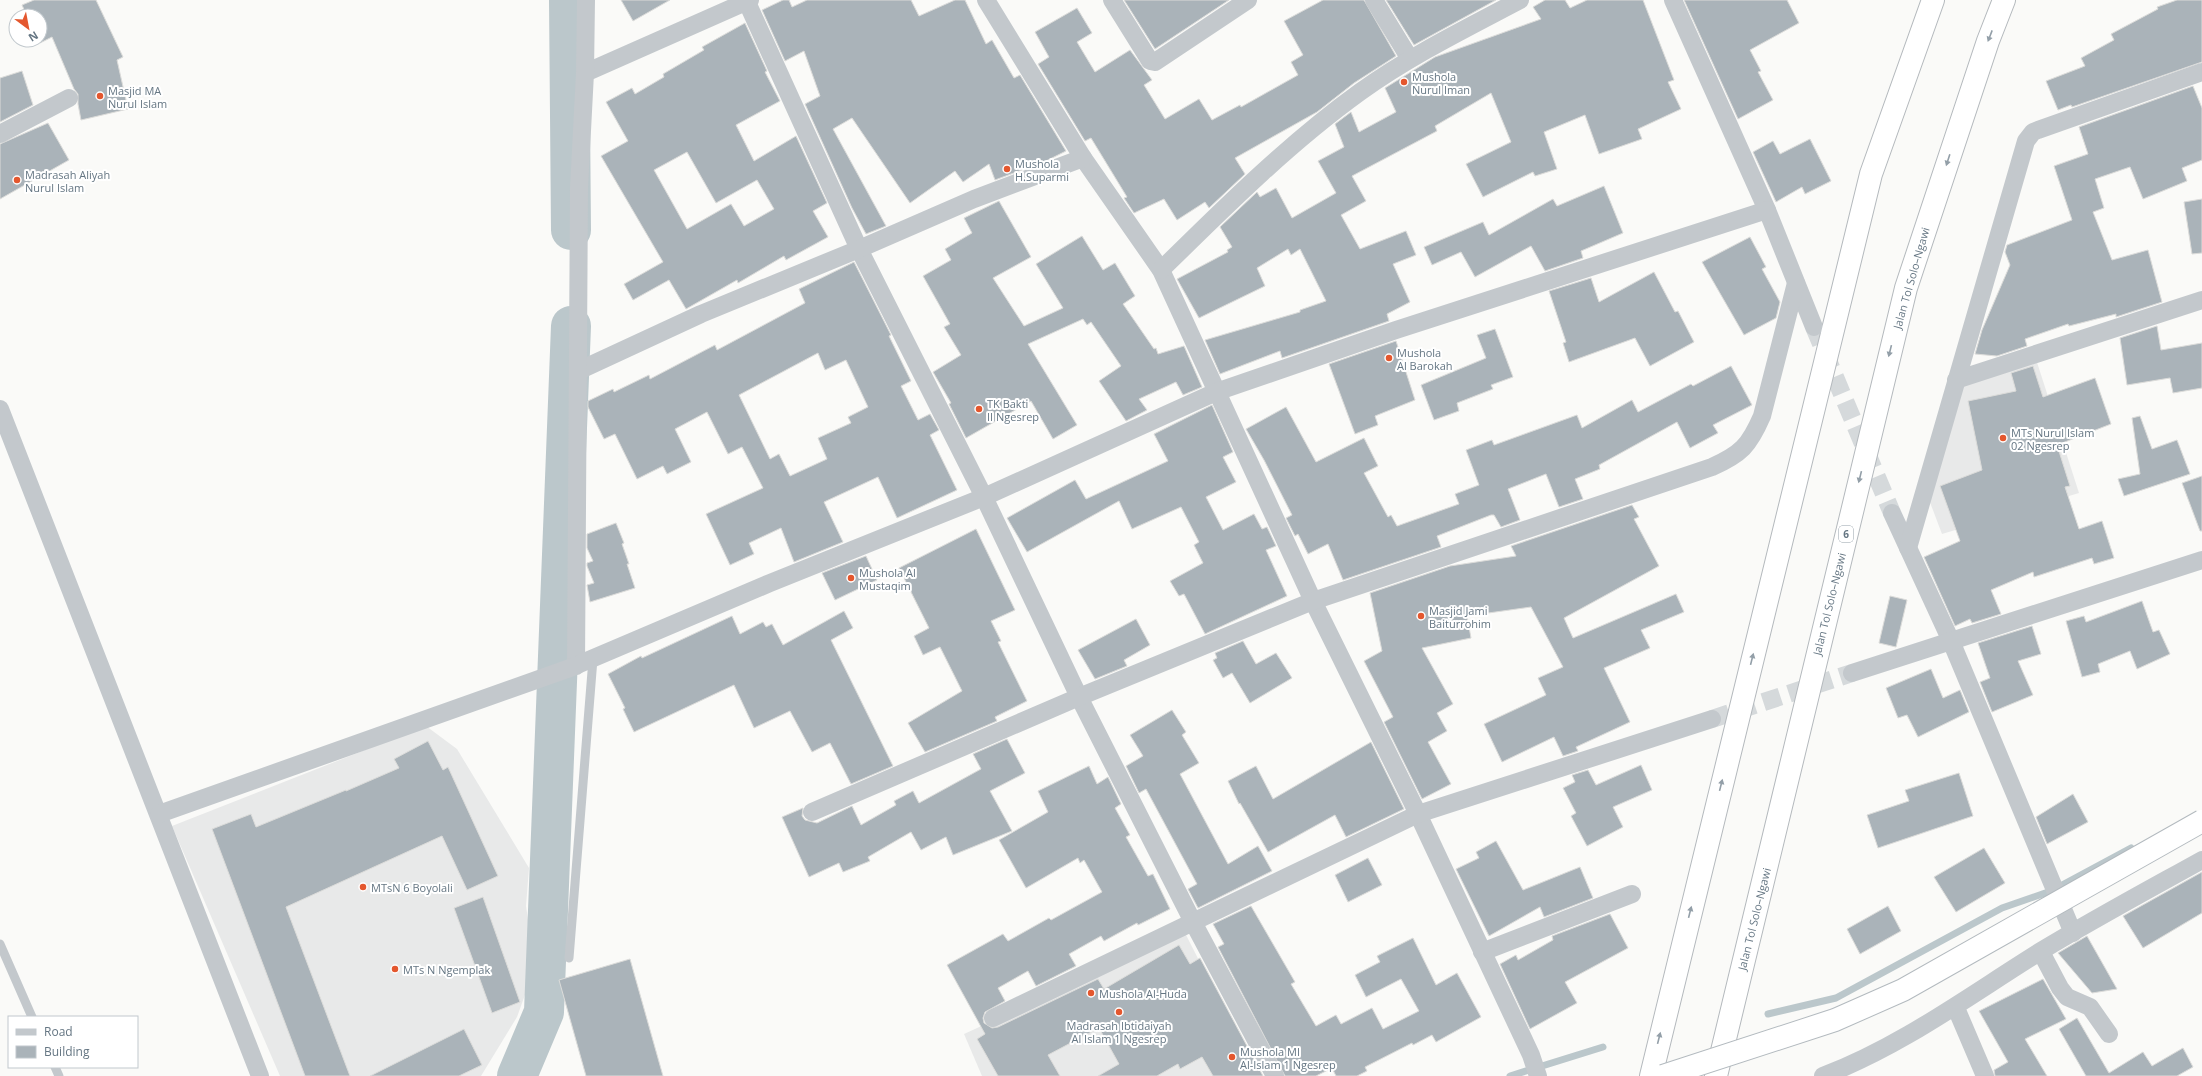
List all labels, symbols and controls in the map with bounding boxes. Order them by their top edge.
north arrow [8,8,48,48]
text: N [26,28,41,46]
one-way arrow [1986,31,1992,43]
place label: Mushola Nurul Iman [1412,69,1470,97]
marker: Mushola Nurul Iman [1399,77,1409,87]
place label: Masjid MA Nurul Islam [108,83,167,111]
marker: Masjid MA Nurul Islam [95,91,105,101]
one-way arrow [1945,154,1951,166]
place label: Mushola H.Suparmi [1015,156,1069,184]
marker: Mushola H.Suparmi [1002,164,1012,174]
place label: Madrasah Aliyah Nurul Islam [25,167,110,195]
marker: Madrasah Aliyah Nurul Islam [12,175,22,185]
street label: Jalan Tol Solo–Ngawi [1889,225,1933,332]
place label: Mushola Al Barokah [1397,345,1453,373]
one-way arrow [1887,345,1893,357]
marker: Mushola Al Barokah [1384,353,1394,363]
place label: TK Bakti II Ngesrep [987,396,1039,424]
marker: TK Bakti II Ngesrep [974,404,984,414]
place label: MTs Nurul Islam 02 Ngesrep [2011,425,2094,453]
marker: MTs Nurul Islam 02 Ngesrep [1998,433,2008,443]
one-way arrow [1857,471,1863,483]
road number: 6 [1839,526,1853,542]
street label: Jalan Tol Solo–Ngawi [1809,551,1849,658]
place label: Mushola Al Mustaqim [859,565,916,593]
marker: Mushola Al Mustaqim [846,573,856,583]
place label: Masjid Jami Baiturrohim [1429,603,1491,631]
marker: Masjid Jami Baiturrohim [1416,611,1426,621]
one-way arrow [1749,653,1755,665]
one-way arrow [1718,779,1724,791]
street label: Jalan Tol Solo–Ngawi [1734,866,1774,973]
place label: MTsN 6 Boyolali [371,880,453,895]
marker: MTsN 6 Boyolali [358,882,368,892]
one-way arrow [1688,905,1694,918]
place label: MTs N Ngemplak [403,962,490,977]
marker: MTs N Ngemplak [390,964,400,974]
place label: Mushola Al-Huda [1099,986,1187,1001]
marker: Mushola Al-Huda [1086,988,1096,998]
marker: Madrasah Ibtidaiyah Al Islam 1 Ngesrep [1114,1007,1124,1017]
legend [8,1016,138,1068]
place label: Madrasah Ibtidaiyah Al Islam 1 Ngesrep [1067,1018,1171,1046]
text: Road [44,1023,73,1040]
one-way arrow [1657,1032,1663,1044]
text: Building [44,1043,90,1060]
place label: Mushola MI Al-Islam 1 Ngesrep [1240,1044,1336,1072]
marker: Mushola MI Al-Islam 1 Ngesrep [1227,1052,1237,1062]

